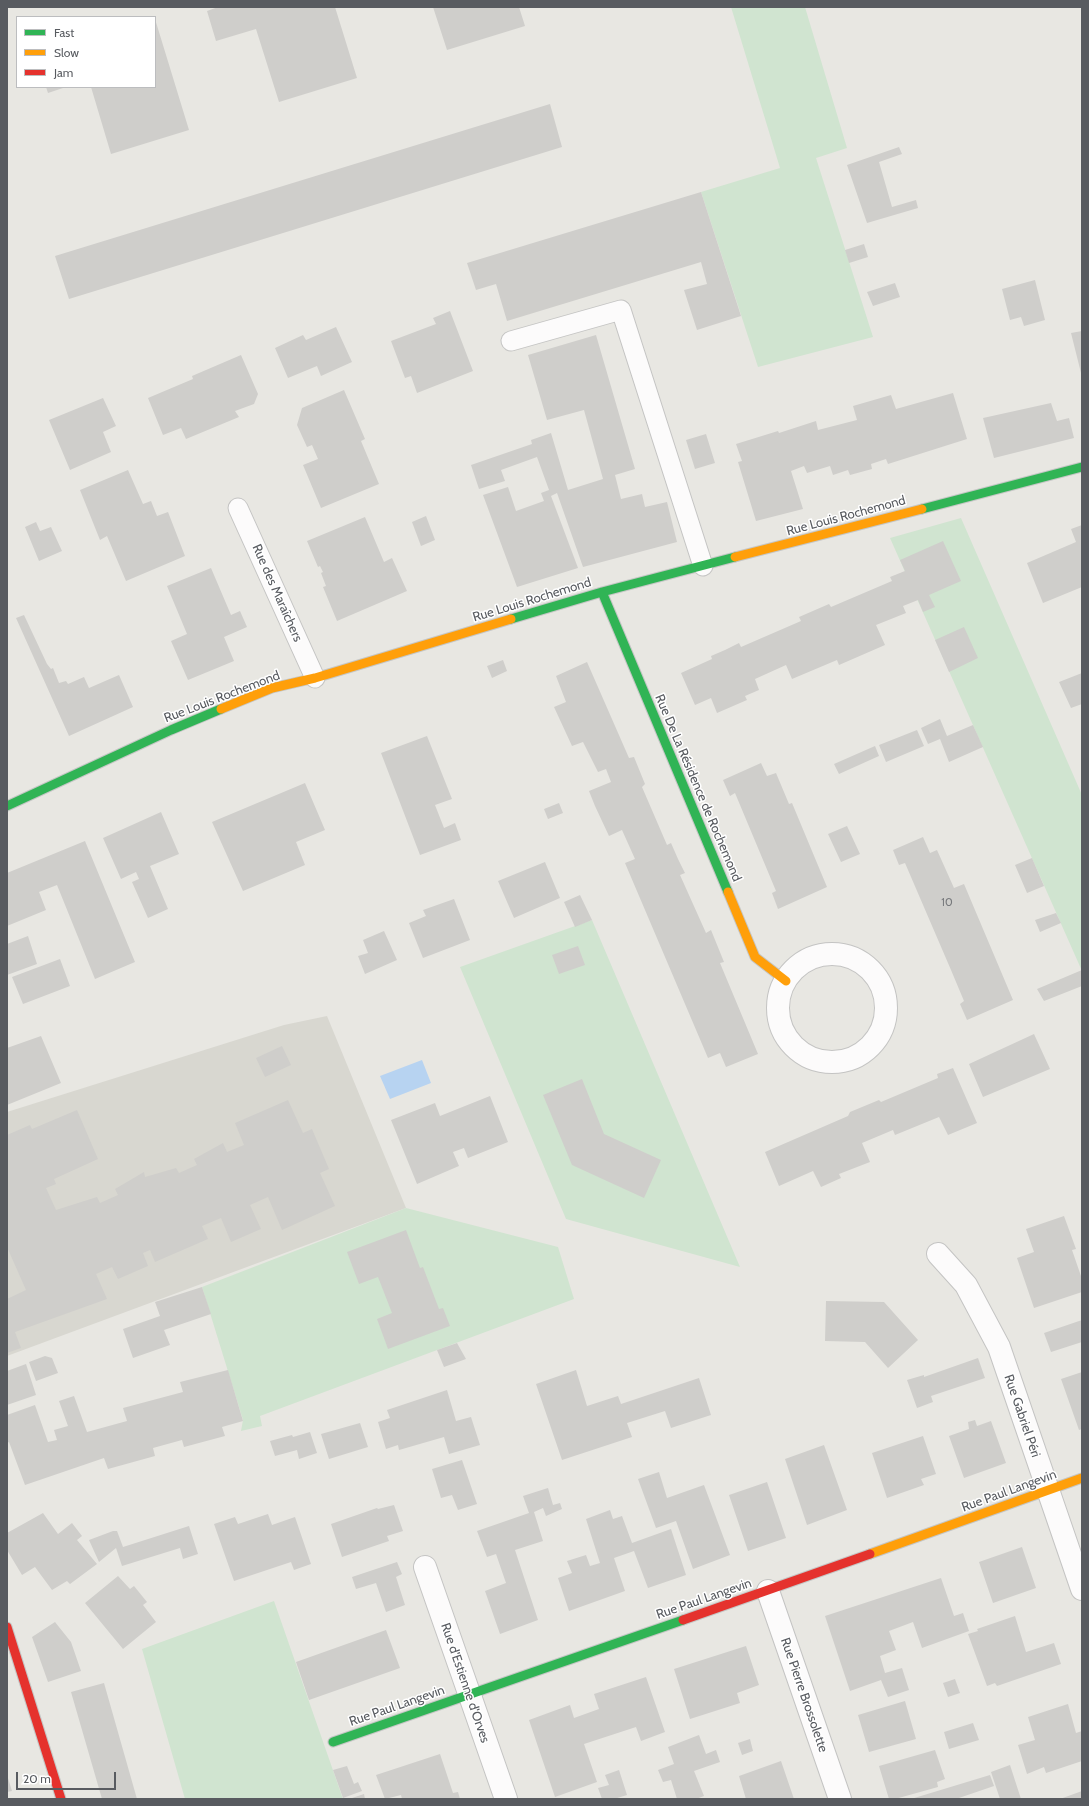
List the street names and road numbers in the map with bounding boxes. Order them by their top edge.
street label: Rue Louis Rochemond [785,493,907,539]
street label: Rue des Maraîchers [249,542,305,644]
street label: Rue Louis Rochemond [471,575,593,625]
street label: Rue Louis Rochemond [162,668,282,726]
street label: Rue De La Résidence de Rochemond [651,692,745,884]
street label: Rue Gabriel Péri [1001,1373,1043,1459]
street label: Rue Paul Langevin [959,1467,1059,1515]
street label: Rue Paul Langevin [654,1575,754,1623]
street label: Rue d'Estienne d'Orves [437,1621,493,1745]
street label: Rue Pierre Brossolette [777,1636,831,1754]
street label: Rue Paul Langevin [347,1682,447,1730]

